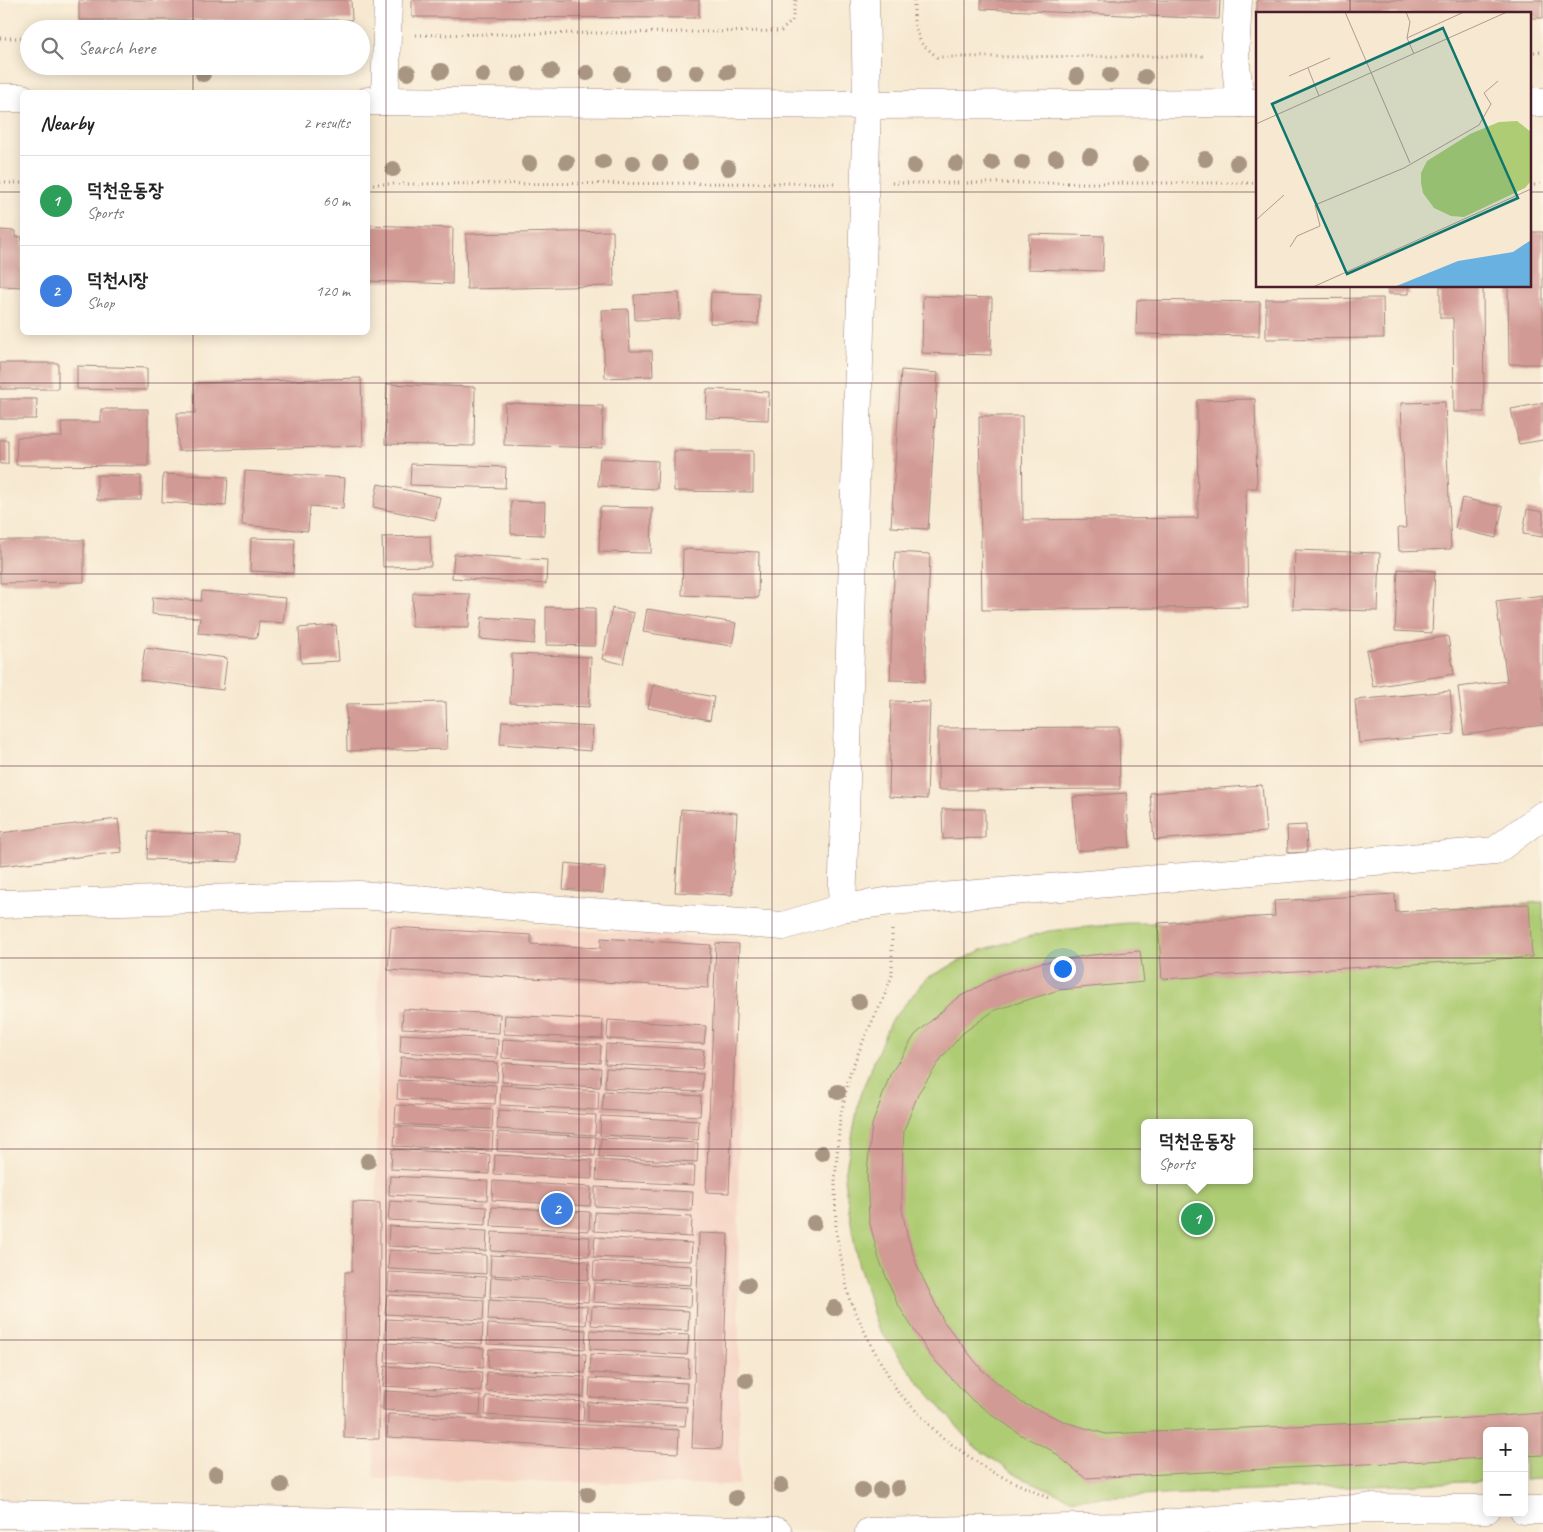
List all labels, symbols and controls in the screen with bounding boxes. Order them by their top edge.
inset map [1256,12,1530,288]
search box [20,20,370,75]
icon: search [38,34,66,62]
text: Search here [78,36,155,60]
text: Nearby [40,110,93,136]
text: 2 results [303,113,350,133]
text: 덕천운동장 [87,178,163,202]
text: 1 [52,191,60,211]
text: 60 m [323,191,350,211]
text: Sports [87,203,123,223]
text: 덕천시장 [87,268,148,292]
text: 2 [52,281,60,301]
text: 120 m [316,281,350,301]
text: Shop [87,293,114,313]
your location [1050,956,1076,982]
popup [1141,1119,1253,1184]
text: 덕천운동장 [1159,1129,1235,1153]
text: Sports [1159,1154,1195,1174]
pin: 2 [541,1190,573,1228]
pin: 1 [1181,1200,1213,1238]
map controls [1483,1427,1528,1517]
button: + [1483,1427,1528,1472]
button: − [1483,1472,1528,1517]

